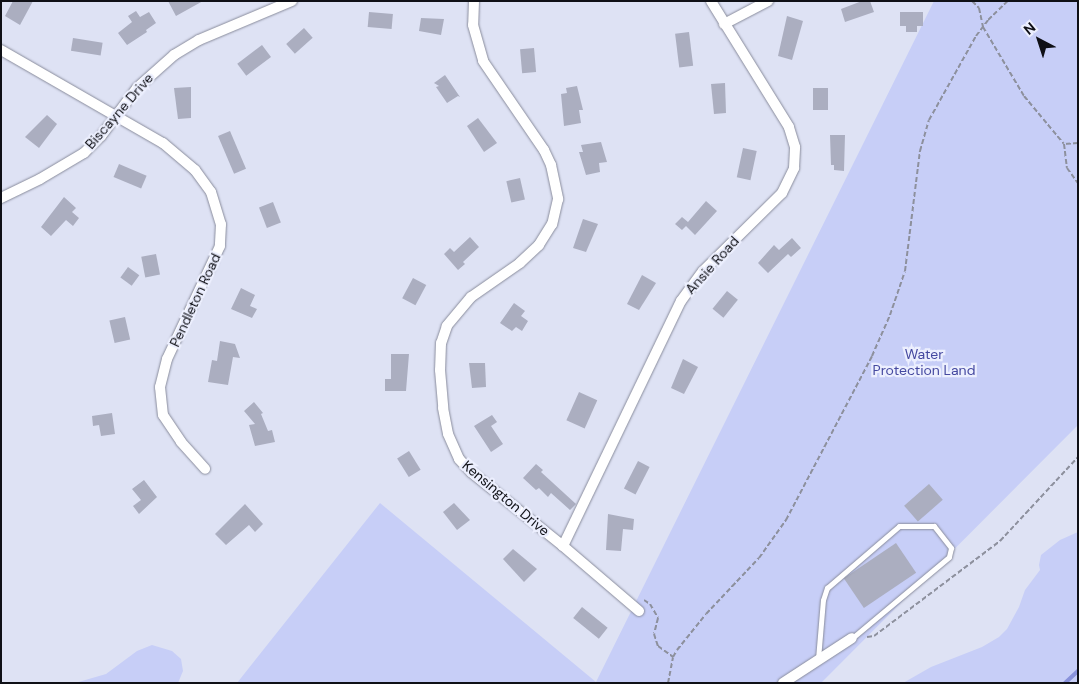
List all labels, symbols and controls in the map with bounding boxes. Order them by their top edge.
north arrow [1014,15,1064,65]
text: N [1020,18,1039,39]
street label: Biscayne Drive [82,70,156,152]
street label: Ansie Road [682,233,742,297]
street label: Pendleton Road [166,251,224,349]
park label: Water Protection Land [873,346,975,378]
street label: Kensington Drive [459,457,553,539]

